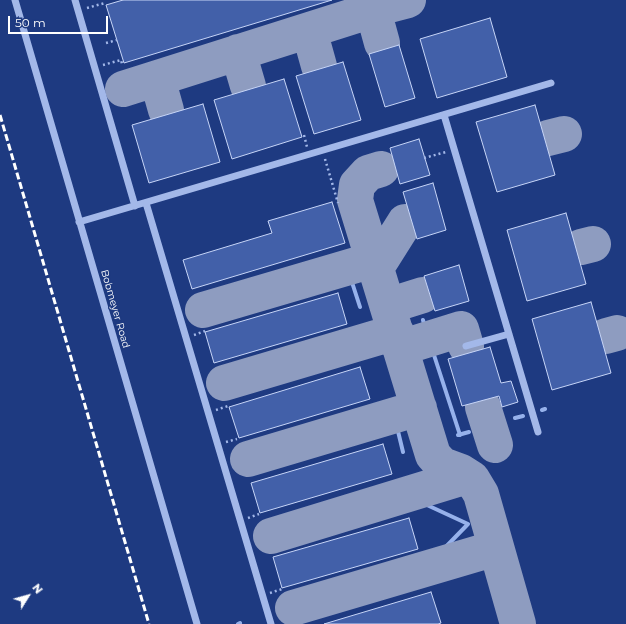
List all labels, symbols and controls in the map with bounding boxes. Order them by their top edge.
scale bar [10,8,110,34]
text: 50 m [15,15,46,30]
street label: Bobmeyer Road [98,268,132,350]
north arrow [8,576,48,616]
text: N [29,581,46,597]

